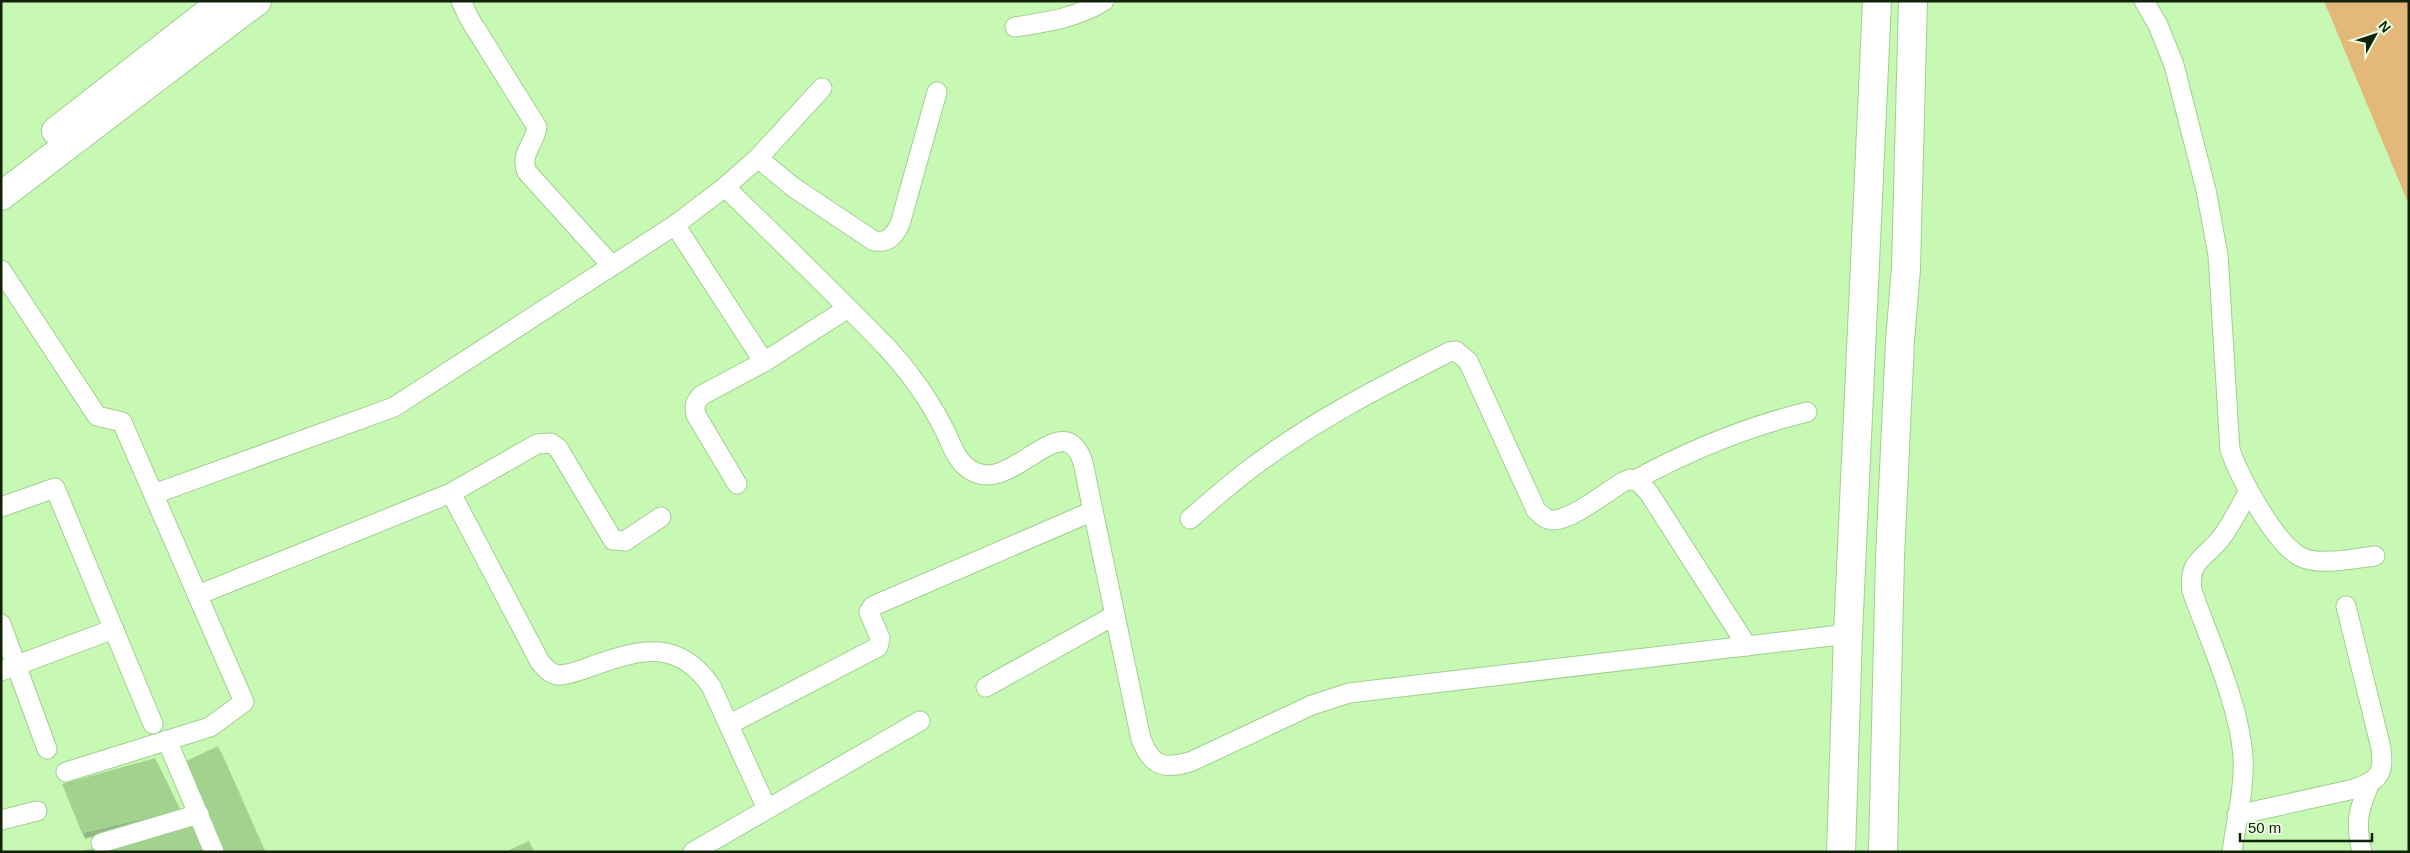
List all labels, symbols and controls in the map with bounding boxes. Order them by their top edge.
north arrow [2350,10,2400,60]
text: N [2376,18,2394,36]
scale bar [2240,810,2372,842]
text: 50 m [2248,819,2281,836]

